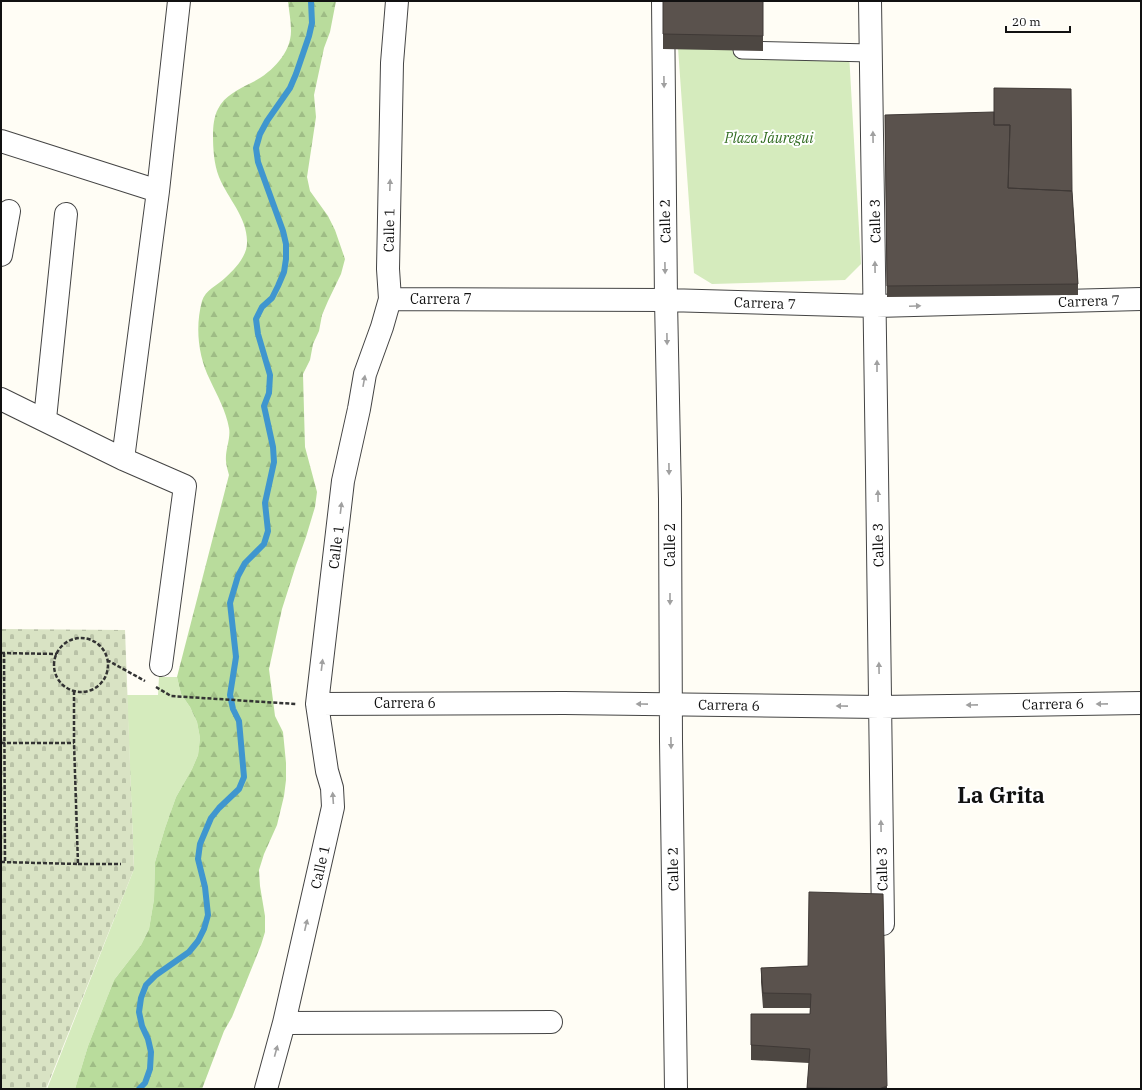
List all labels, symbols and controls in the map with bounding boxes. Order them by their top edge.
scale bar [1006,8,1070,34]
text: 20 m [1012,14,1041,29]
one-way arrow [661,76,667,89]
park label: Plaza Jáuregui [724,129,814,147]
one-way arrow [870,130,876,143]
one-way arrow [386,179,393,191]
street label: Calle 2 [656,199,674,243]
street label: Calle 3 [866,199,884,243]
street label: Calle 1 [380,208,398,252]
one-way arrow [872,261,879,273]
one-way arrow [662,262,668,275]
street label: Carrera 7 [410,290,472,308]
street label: Carrera 7 [1058,291,1120,311]
street label: Carrera 7 [734,293,796,313]
one-way arrow [909,303,922,309]
one-way arrow [663,333,670,345]
one-way arrow [873,360,880,372]
one-way arrow [361,375,367,387]
one-way arrow [666,463,673,475]
one-way arrow [875,489,881,502]
one-way arrow [338,502,344,514]
street label: Calle 2 [661,523,679,567]
street label: Calle 3 [869,523,887,567]
street label: Calle 1 [324,524,348,570]
one-way arrow [667,593,673,606]
one-way arrow [318,659,325,671]
one-way arrow [876,661,882,674]
street label: Carrera 6 [374,694,436,712]
street label: Carrera 6 [1022,694,1084,714]
street label: Carrera 6 [698,695,760,715]
one-way arrow [635,701,648,707]
one-way arrow [1095,701,1108,707]
one-way arrow [965,702,978,708]
one-way arrow [835,703,848,709]
one-way arrow [668,737,674,750]
district label: La Grita [957,780,1045,809]
one-way arrow [329,792,336,804]
one-way arrow [878,820,885,832]
street label: Calle 1 [306,843,334,891]
street label: Calle 2 [664,847,682,891]
street label: Calle 3 [873,847,891,891]
one-way arrow [304,919,310,931]
one-way arrow [273,1045,279,1057]

